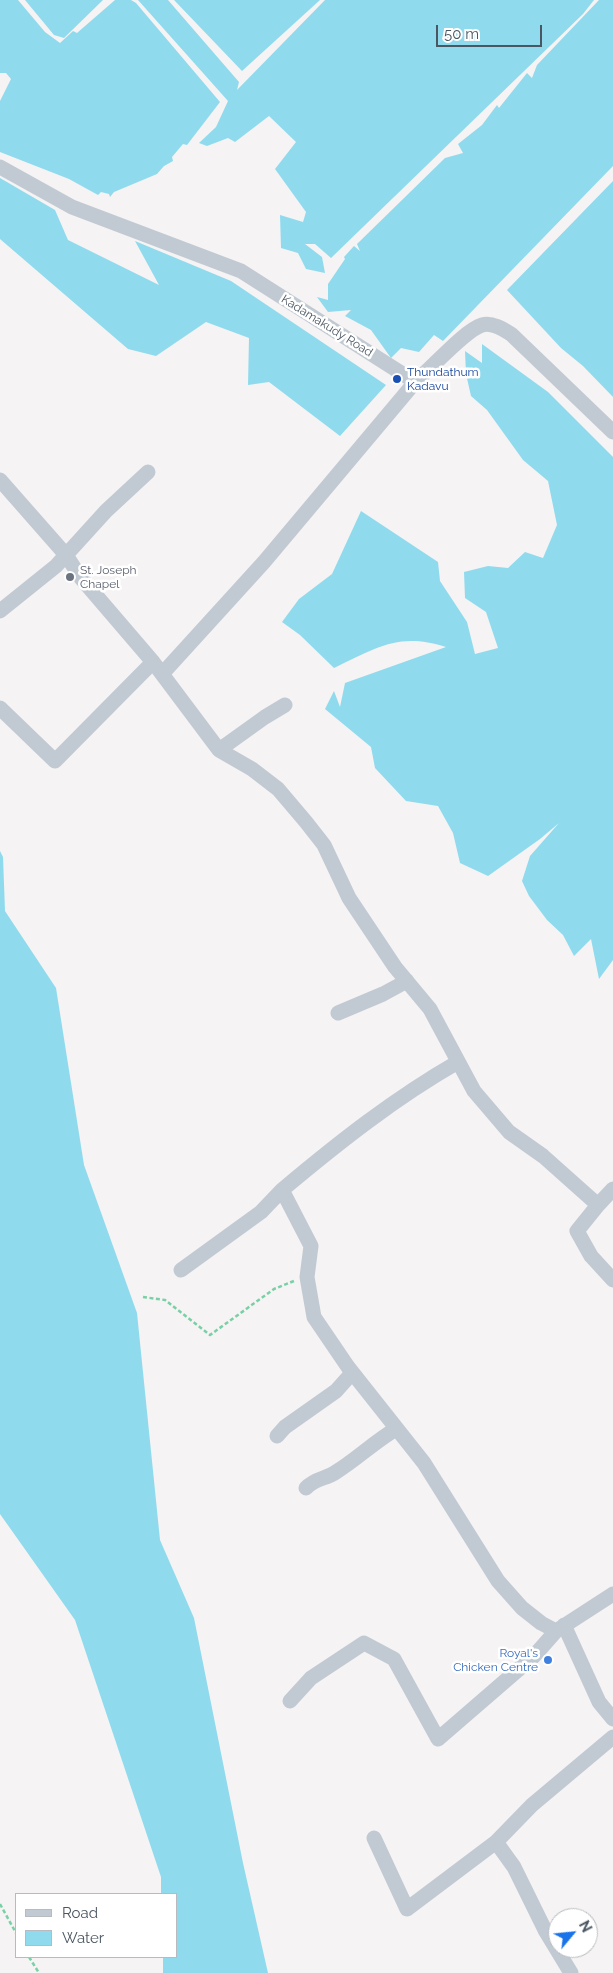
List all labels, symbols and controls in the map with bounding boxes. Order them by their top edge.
scale bar [438,15,544,47]
text: 50 m [444,25,479,43]
street label: Kadamakudy Road [279,292,375,360]
place label: Thundathum Kadavu [407,365,479,393]
marker: Thundathum Kadavu [391,373,403,385]
place label: St. Joseph Chapel [80,563,137,591]
marker: St. Joseph Chapel [64,571,76,583]
place label: Royal's Chicken Centre [453,1646,538,1674]
marker: Royal's Chicken Centre [542,1654,554,1666]
legend [15,1893,178,1958]
text: Road [62,1904,98,1922]
north arrow [548,1908,598,1958]
text: N [576,1918,595,1935]
text: Water [62,1929,104,1947]

